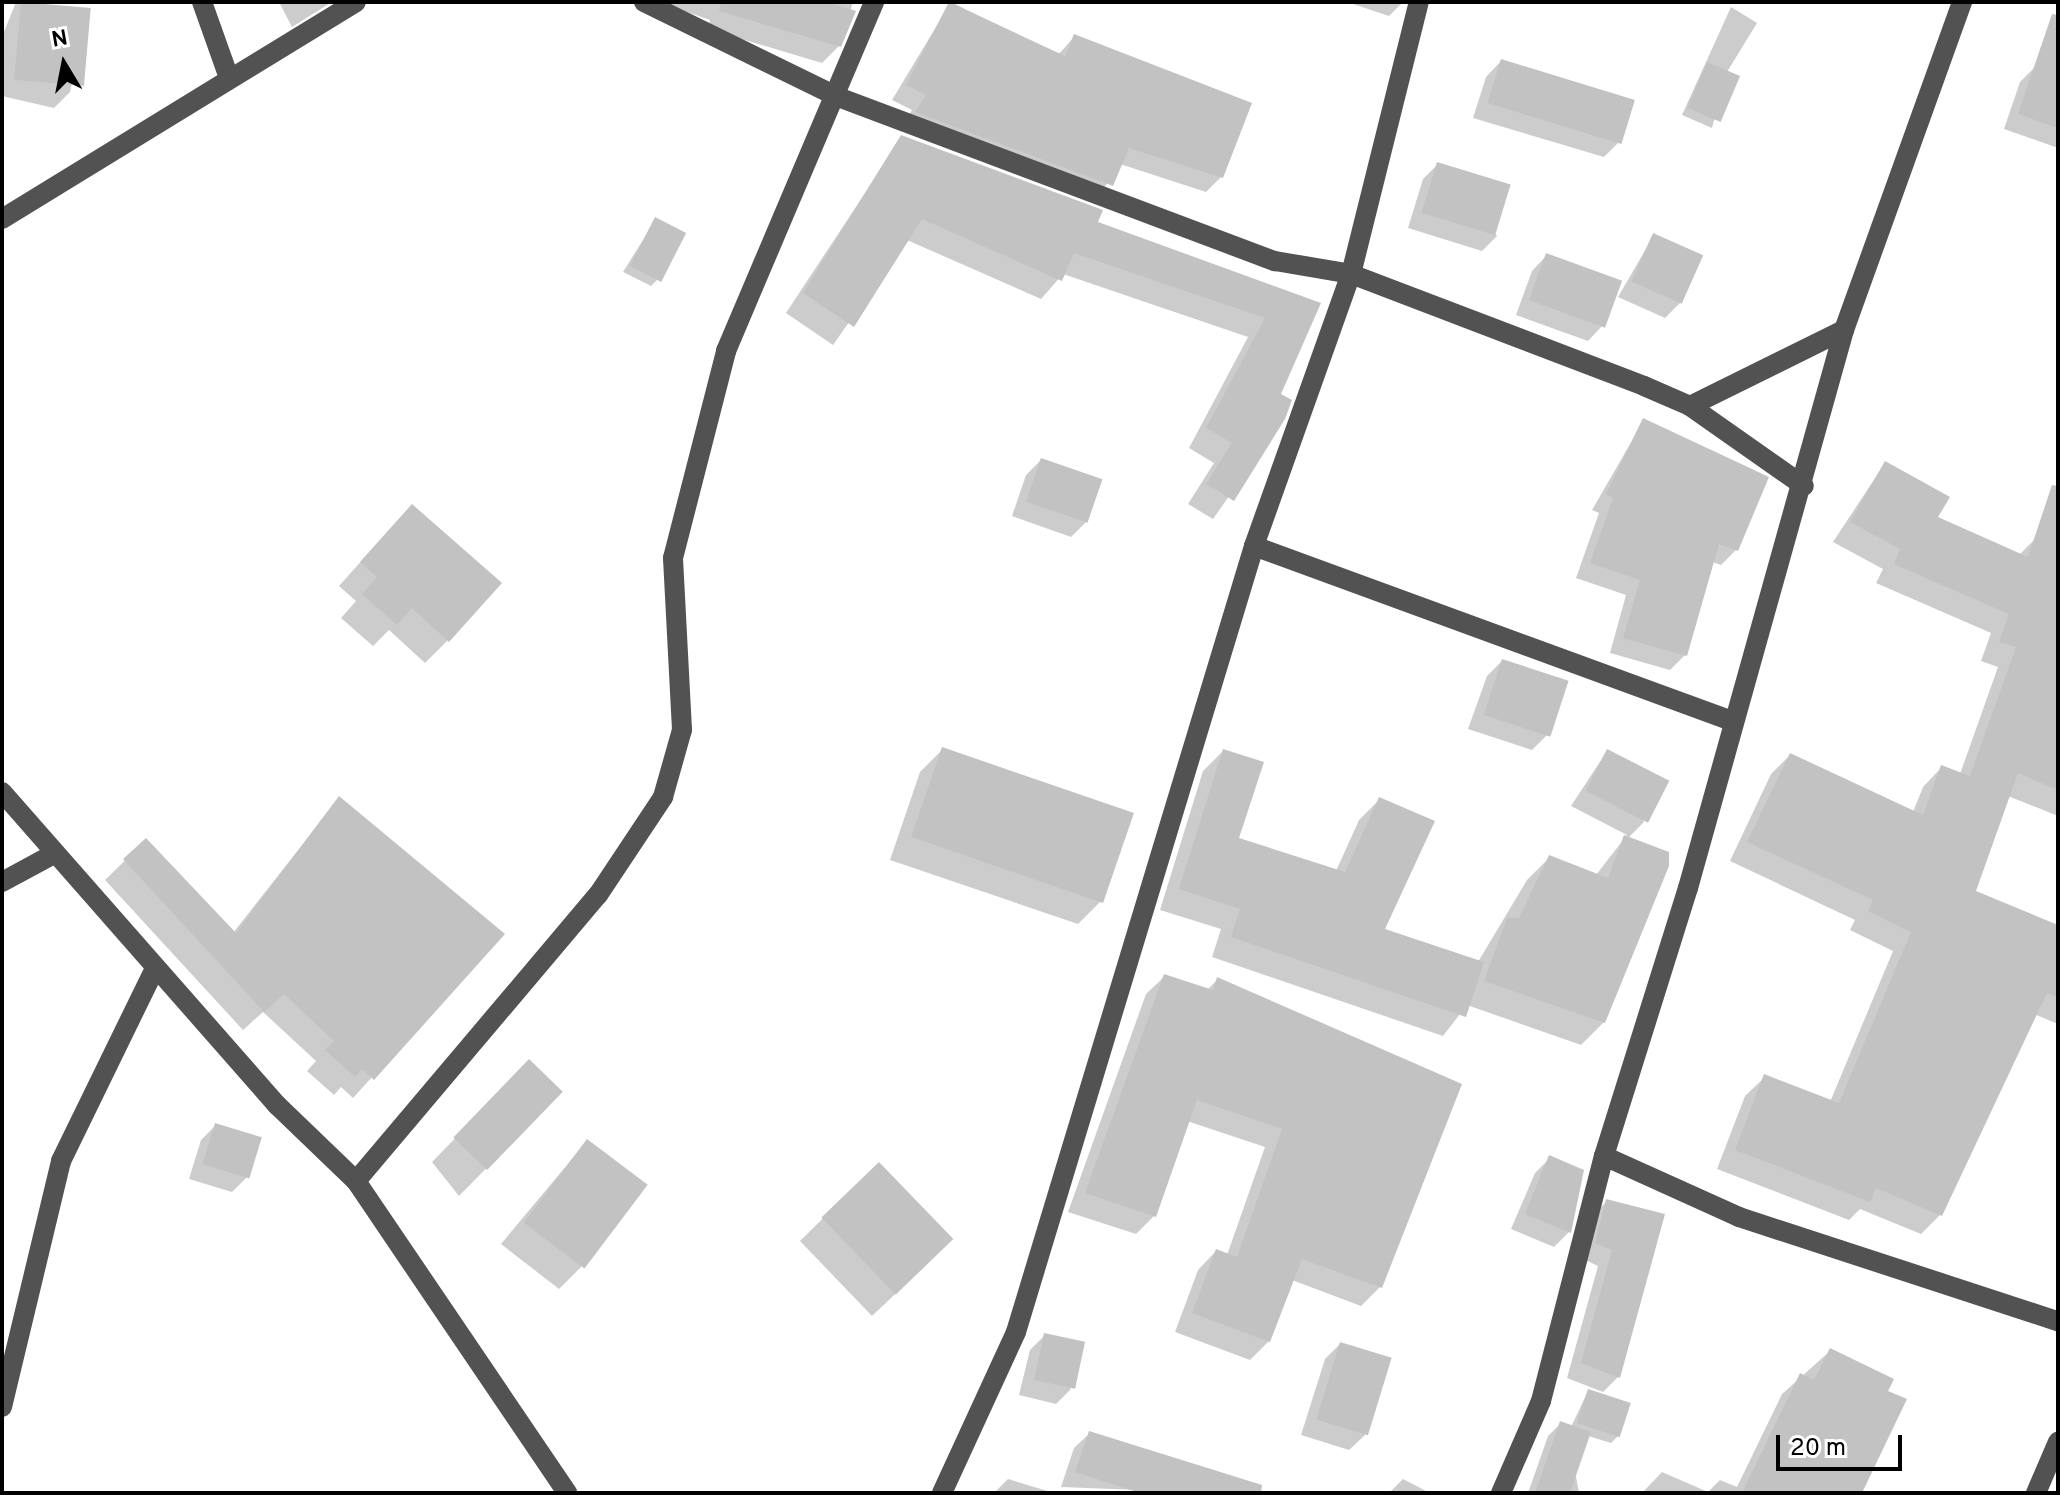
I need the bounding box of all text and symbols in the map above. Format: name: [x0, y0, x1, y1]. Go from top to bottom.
north arrow: [24, 24, 104, 104]
text: N: [50, 25, 70, 55]
scale bar: [1780, 1419, 1906, 1469]
text: 20 m: [1790, 1434, 1846, 1464]

